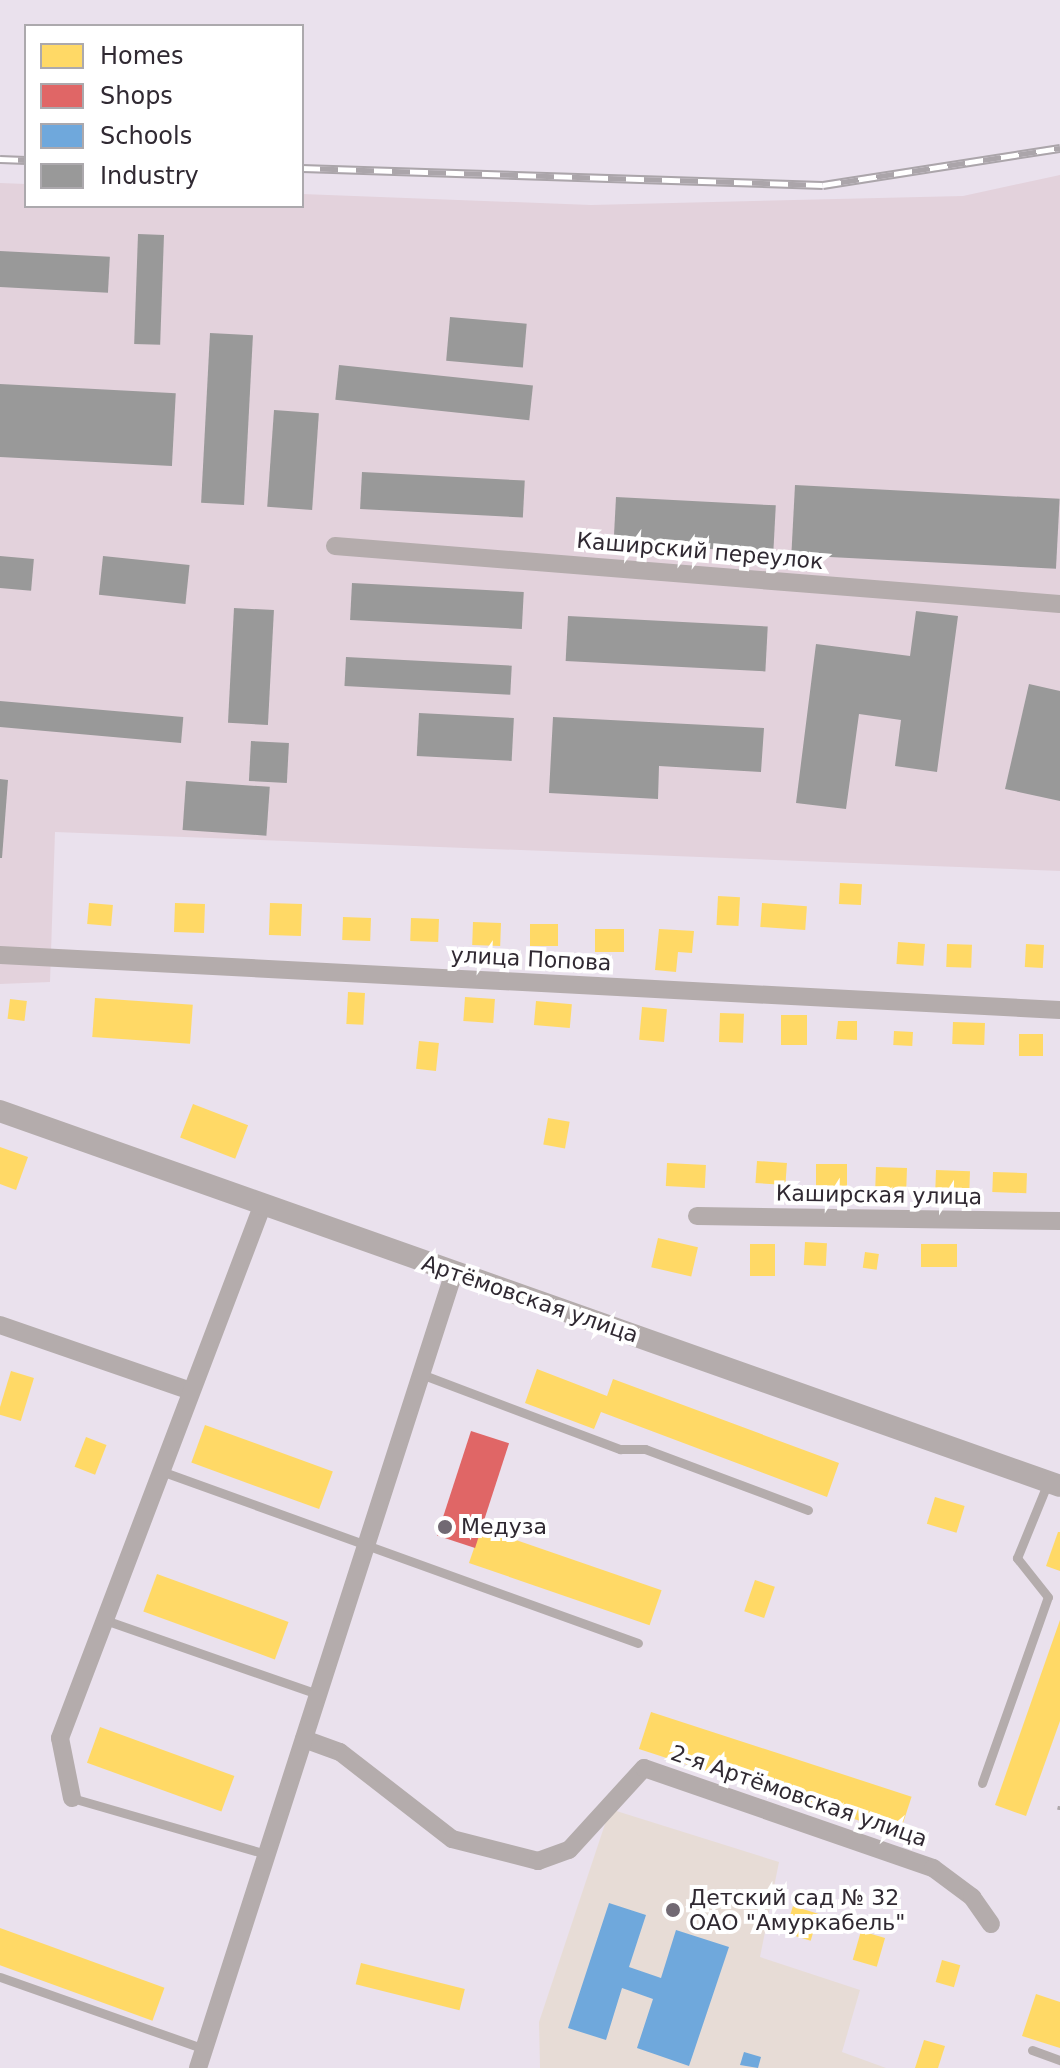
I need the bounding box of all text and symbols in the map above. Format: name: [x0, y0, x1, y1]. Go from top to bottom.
legend: [24, 24, 304, 208]
text: Homes: [100, 42, 183, 70]
text: Shops: [100, 82, 173, 110]
text: Schools: [100, 122, 192, 150]
text: Industry: [100, 162, 199, 190]
street label: Каширский переулок: [575, 527, 825, 575]
street label: улица Попова: [450, 942, 612, 976]
street label: Каширская улица: [776, 1180, 982, 1210]
street label: Артёмовская улица: [418, 1250, 642, 1348]
place label: Медуза: [461, 1514, 547, 1540]
marker: Медуза: [436, 1518, 454, 1536]
street label: 2-я Артёмовская улица: [667, 1740, 931, 1852]
place label: Детский сад № 32 ОАО "Амуркабель": [689, 1884, 905, 1936]
marker: Детский сад № 32 ОАО "Амуркабель": [664, 1901, 682, 1919]

